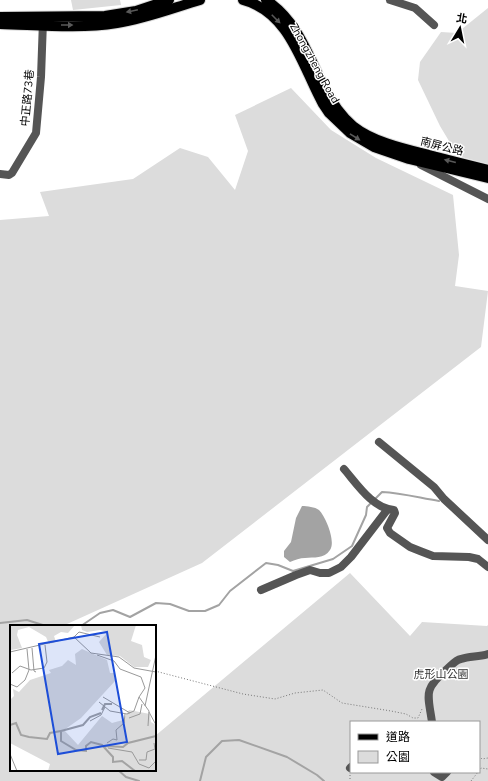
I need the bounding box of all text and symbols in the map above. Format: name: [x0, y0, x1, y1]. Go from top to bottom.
north arrow: [440, 8, 480, 48]
one-way arrow: [126, 9, 138, 15]
text: 北: [455, 10, 468, 27]
one-way arrow: [271, 14, 280, 24]
street label: Zhongzheng Road: [286, 20, 343, 106]
one-way arrow: [61, 22, 74, 28]
street label: 中正路73巷: [18, 69, 37, 127]
one-way arrow: [350, 133, 360, 141]
street label: 南屏公路: [419, 134, 465, 159]
one-way arrow: [444, 157, 456, 163]
inset map: [10, 625, 156, 771]
park label: 虎形山公園: [414, 667, 469, 682]
legend: [350, 721, 480, 773]
text: 道路: [386, 729, 410, 745]
text: 公園: [386, 749, 410, 765]

